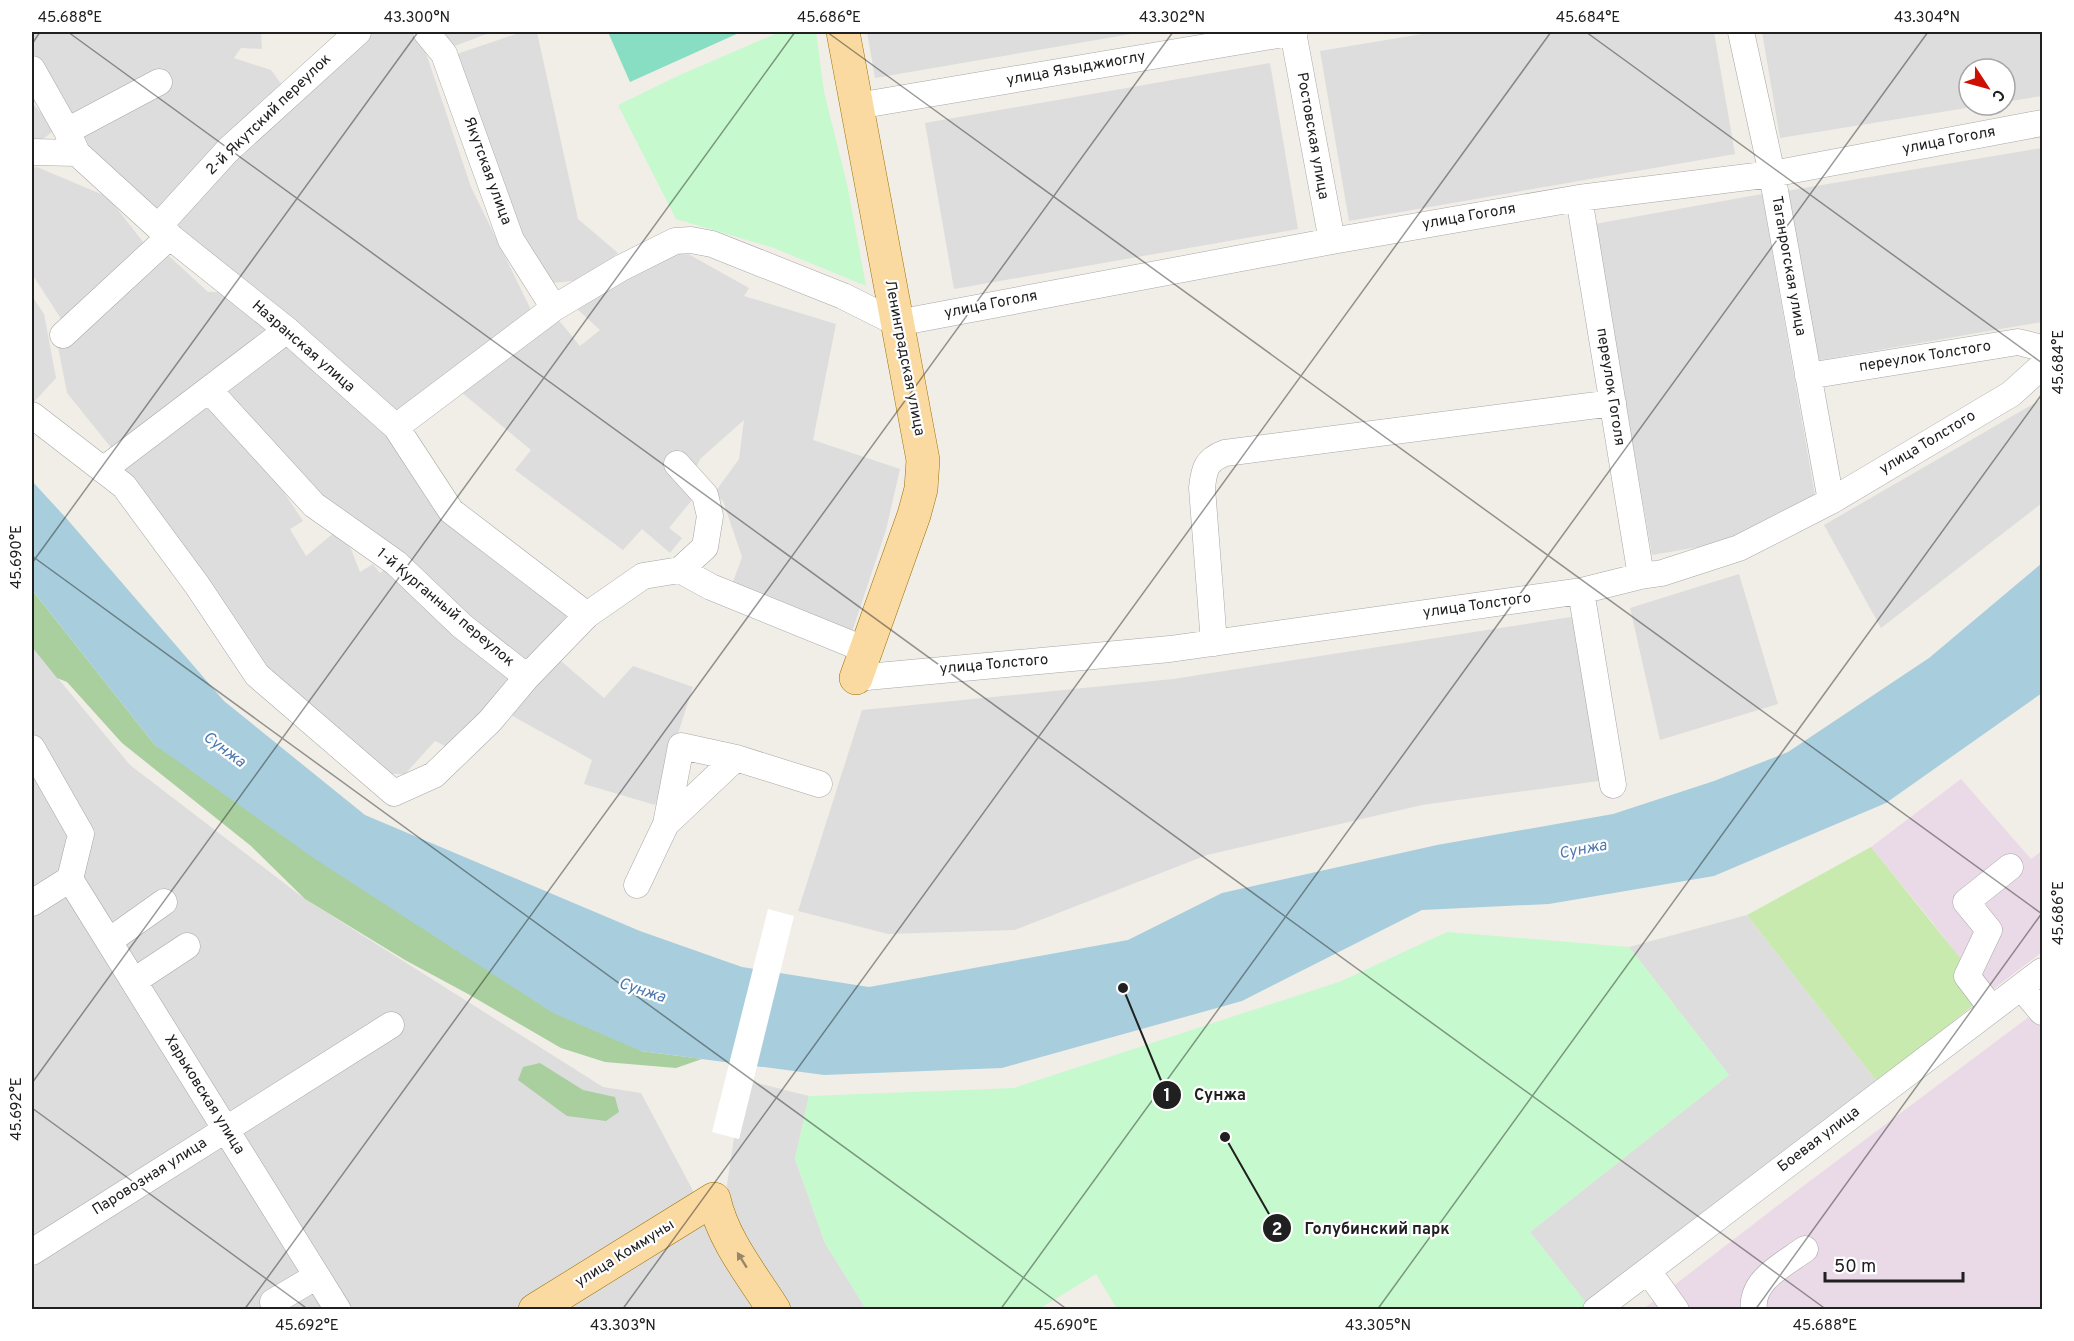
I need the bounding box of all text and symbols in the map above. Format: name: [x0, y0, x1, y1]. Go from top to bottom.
text: 45.688°E: [38, 9, 102, 28]
text: 43.300°N: [384, 9, 450, 28]
text: 45.686°E: [797, 9, 861, 28]
text: 43.302°N: [1139, 9, 1205, 28]
text: 45.684°E: [1556, 9, 1620, 28]
text: 43.304°N: [1894, 9, 1960, 28]
street label: улица Языджиоглу: [1005, 47, 1147, 91]
street label: 2-й Якутский переулок: [202, 50, 336, 180]
north arrow: [1957, 57, 2017, 117]
street label: Ростовская улица: [1291, 71, 1333, 201]
text: С: [1986, 85, 2009, 105]
street label: Якутская улица: [459, 114, 515, 228]
street label: улица Гоголя: [1901, 123, 1997, 159]
street label: Таганрогская улица: [1766, 195, 1810, 337]
street label: улица Гоголя: [1421, 199, 1517, 235]
street label: Ленинградская улица: [880, 278, 928, 438]
street label: улица Гоголя: [943, 287, 1039, 323]
street label: Назранская улица: [247, 297, 359, 397]
street label: переулок Гоголя: [1591, 327, 1629, 447]
text: 45.684°E: [2050, 330, 2069, 394]
street label: переулок Толстого: [1858, 337, 1992, 377]
street label: улица Толстого: [1876, 407, 1980, 479]
text: 45.690°E: [8, 525, 27, 589]
street label: 1-й Курганный переулок: [372, 545, 518, 671]
street label: улица Толстого: [1422, 589, 1532, 623]
street label: улица Толстого: [939, 651, 1049, 679]
water label: Сунжа: [199, 727, 250, 773]
water label: Сунжа: [1557, 835, 1609, 864]
text: 45.686°E: [2050, 881, 2069, 945]
water label: Сунжа: [616, 974, 669, 1008]
street label: Харьковская улица: [159, 1032, 249, 1158]
text: 45.692°E: [8, 1077, 27, 1141]
callout: Сунжа: [1152, 1078, 1258, 1112]
text: 1: [1163, 1085, 1171, 1108]
text: Сунжа: [1194, 1086, 1246, 1106]
street label: Боевая улица: [1774, 1103, 1864, 1177]
street label: Паровозная улица: [89, 1134, 211, 1220]
callout: Голубинский парк: [1262, 1211, 1461, 1245]
street label: улица Коммуны: [572, 1216, 678, 1292]
text: 2: [1271, 1219, 1283, 1242]
text: Голубинский парк: [1304, 1220, 1450, 1240]
scale bar: [1825, 1245, 1963, 1283]
one-way arrow: [737, 1252, 748, 1268]
text: 50 m: [1834, 1256, 1876, 1279]
text: 45.692°E: [275, 1317, 339, 1336]
text: 43.303°N: [590, 1317, 656, 1336]
text: 45.690°E: [1034, 1317, 1098, 1336]
text: 43.305°N: [1345, 1317, 1411, 1336]
text: 45.688°E: [1793, 1317, 1857, 1336]

